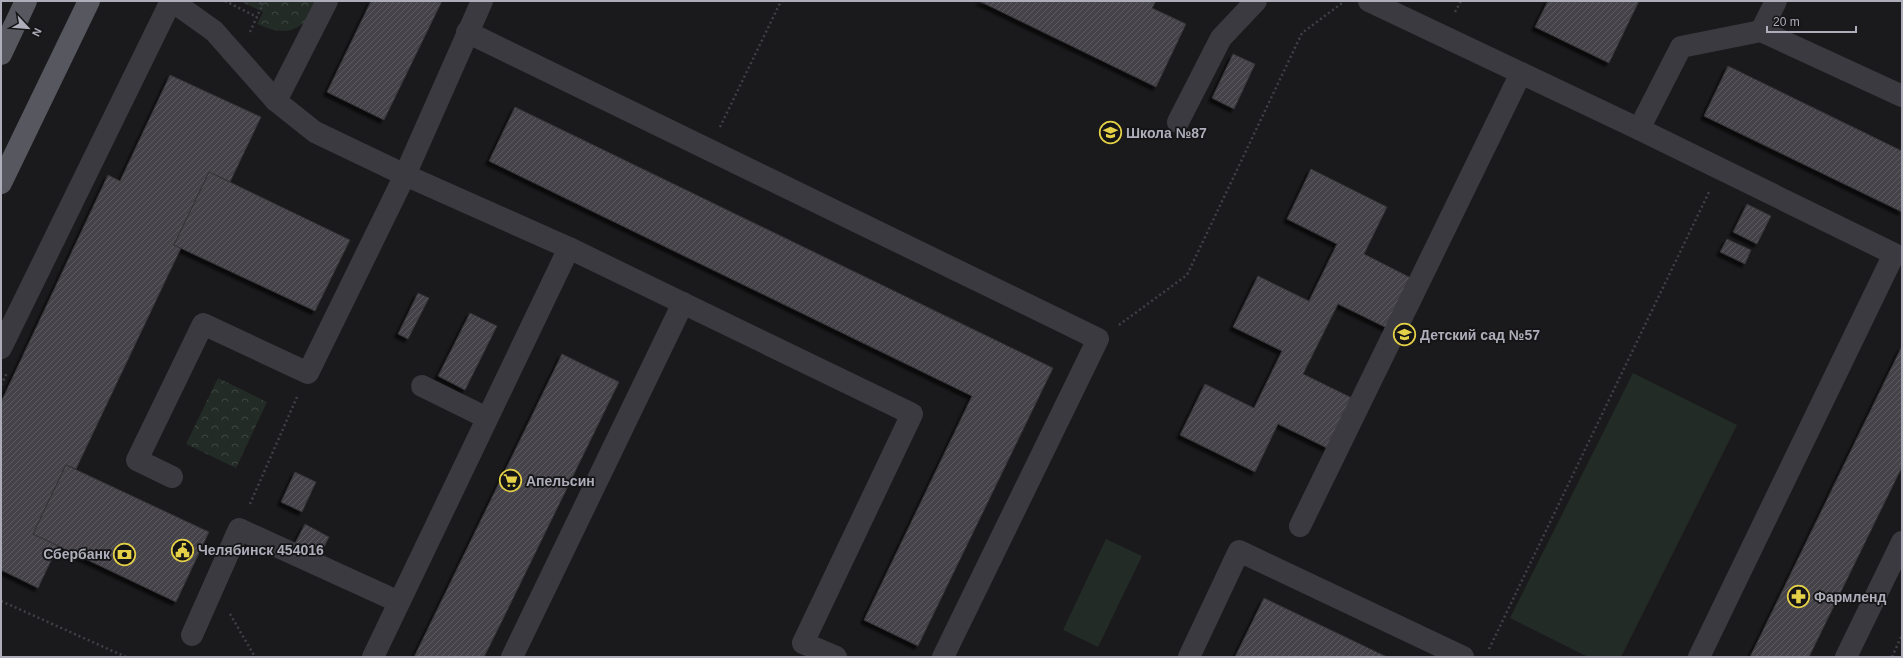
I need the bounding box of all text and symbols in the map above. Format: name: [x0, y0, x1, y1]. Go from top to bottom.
north arrow: [8, 8, 48, 48]
scale bar: [1767, 8, 1856, 34]
text: 20 m: [1773, 15, 1800, 29]
text: N: [30, 26, 44, 39]
school or university icon: Школа №87: [1098, 120, 1124, 146]
place label: Школа №87: [1126, 125, 1207, 141]
school or university icon: Детский сад №57: [1392, 322, 1418, 348]
place label: Детский сад №57: [1420, 327, 1540, 343]
supermarket icon: Апельсин: [498, 468, 524, 494]
place label: Апельсин: [526, 473, 595, 489]
public building icon: Челябинск 454016: [169, 537, 195, 563]
bank icon: Сбербанк: [112, 541, 138, 567]
place label: Челябинск 454016: [198, 542, 324, 558]
place label: Сбербанк: [43, 546, 111, 562]
pharmacy icon: Фармленд: [1786, 584, 1812, 610]
place label: Фармленд: [1814, 589, 1886, 605]

